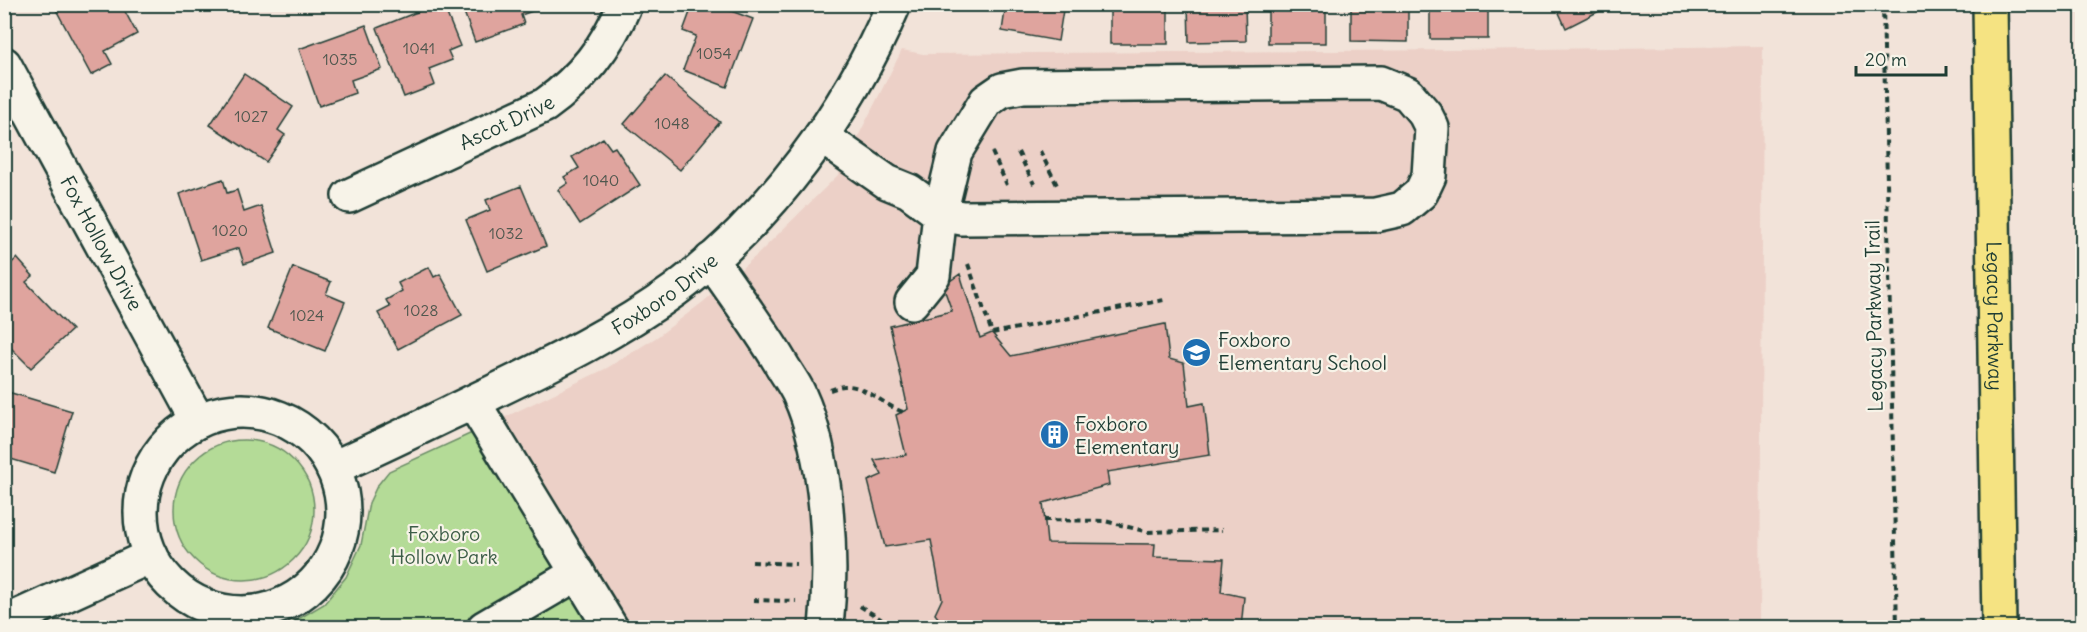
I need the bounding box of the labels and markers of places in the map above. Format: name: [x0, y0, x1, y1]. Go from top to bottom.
place label: Foxboro Elementary School: [1218, 327, 1387, 375]
school or university icon: Foxboro Elementary School: [1181, 336, 1213, 368]
place label: Foxboro Elementary: [1075, 411, 1179, 459]
building icon: Foxboro Elementary: [1038, 419, 1070, 451]

